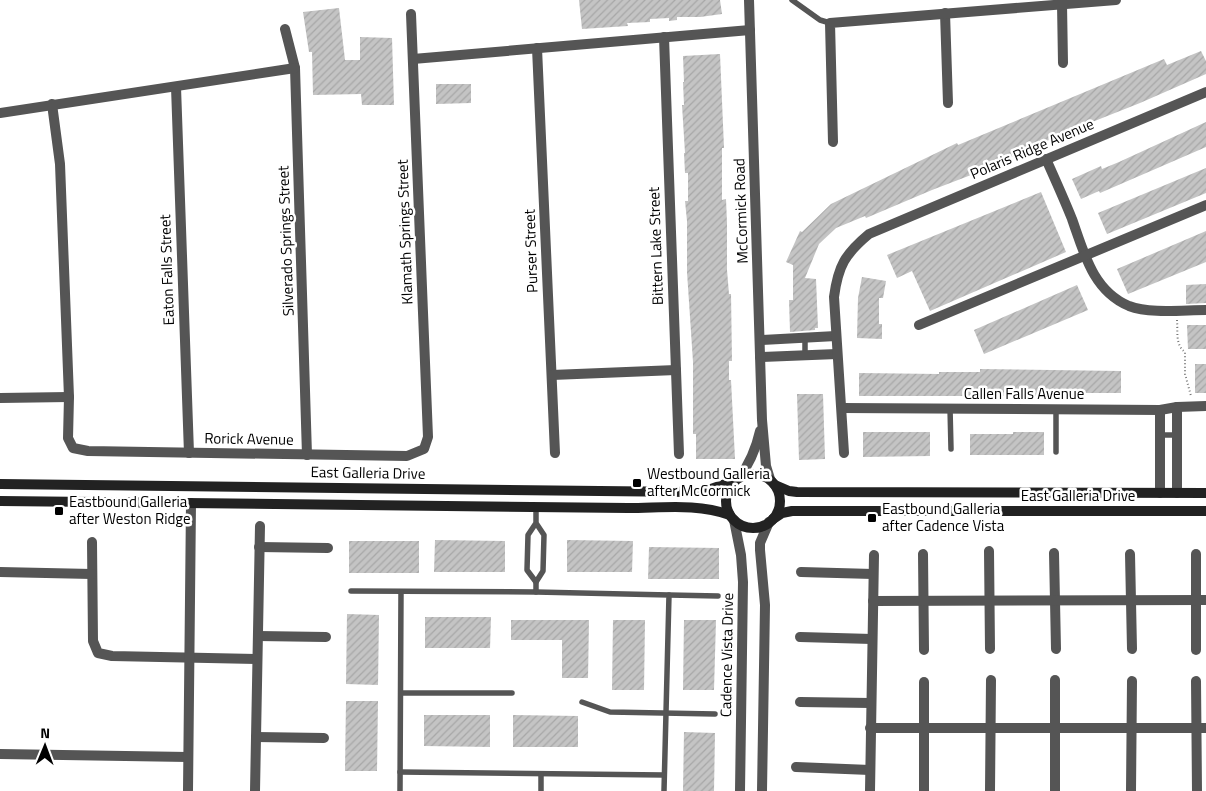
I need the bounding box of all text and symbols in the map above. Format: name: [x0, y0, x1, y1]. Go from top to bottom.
street label: Polaris Ridge Avenue: [966, 112, 1097, 185]
street label: Klamath Springs Street: [390, 158, 419, 305]
street label: McCormick Road: [727, 158, 754, 264]
street label: Silverado Springs Street: [271, 165, 300, 317]
street label: Bittern Lake Street: [642, 186, 669, 306]
street label: Purser Street: [518, 208, 543, 293]
street label: Eaton Falls Street: [153, 213, 180, 326]
street label: Callen Falls Avenue: [964, 382, 1084, 405]
street label: Rorick Avenue: [204, 426, 294, 451]
street label: East Galleria Drive: [310, 460, 426, 485]
place label: Westbound Galleria after McCormick: [647, 462, 771, 502]
marker: Westbound Galleria after McCormick: [631, 477, 643, 489]
street label: East Galleria Drive: [1021, 484, 1135, 507]
place label: Eastbound Galleria after Weston Ridge: [69, 490, 191, 530]
place label: Eastbound Galleria after Cadence Vista: [882, 497, 1005, 537]
marker: Eastbound Galleria after Weston Ridge: [53, 505, 65, 517]
marker: Eastbound Galleria after Cadence Vista: [866, 512, 878, 524]
street label: Cadence Vista Drive: [714, 593, 739, 717]
north arrow: [20, 721, 70, 771]
text: N: [40, 722, 50, 743]

